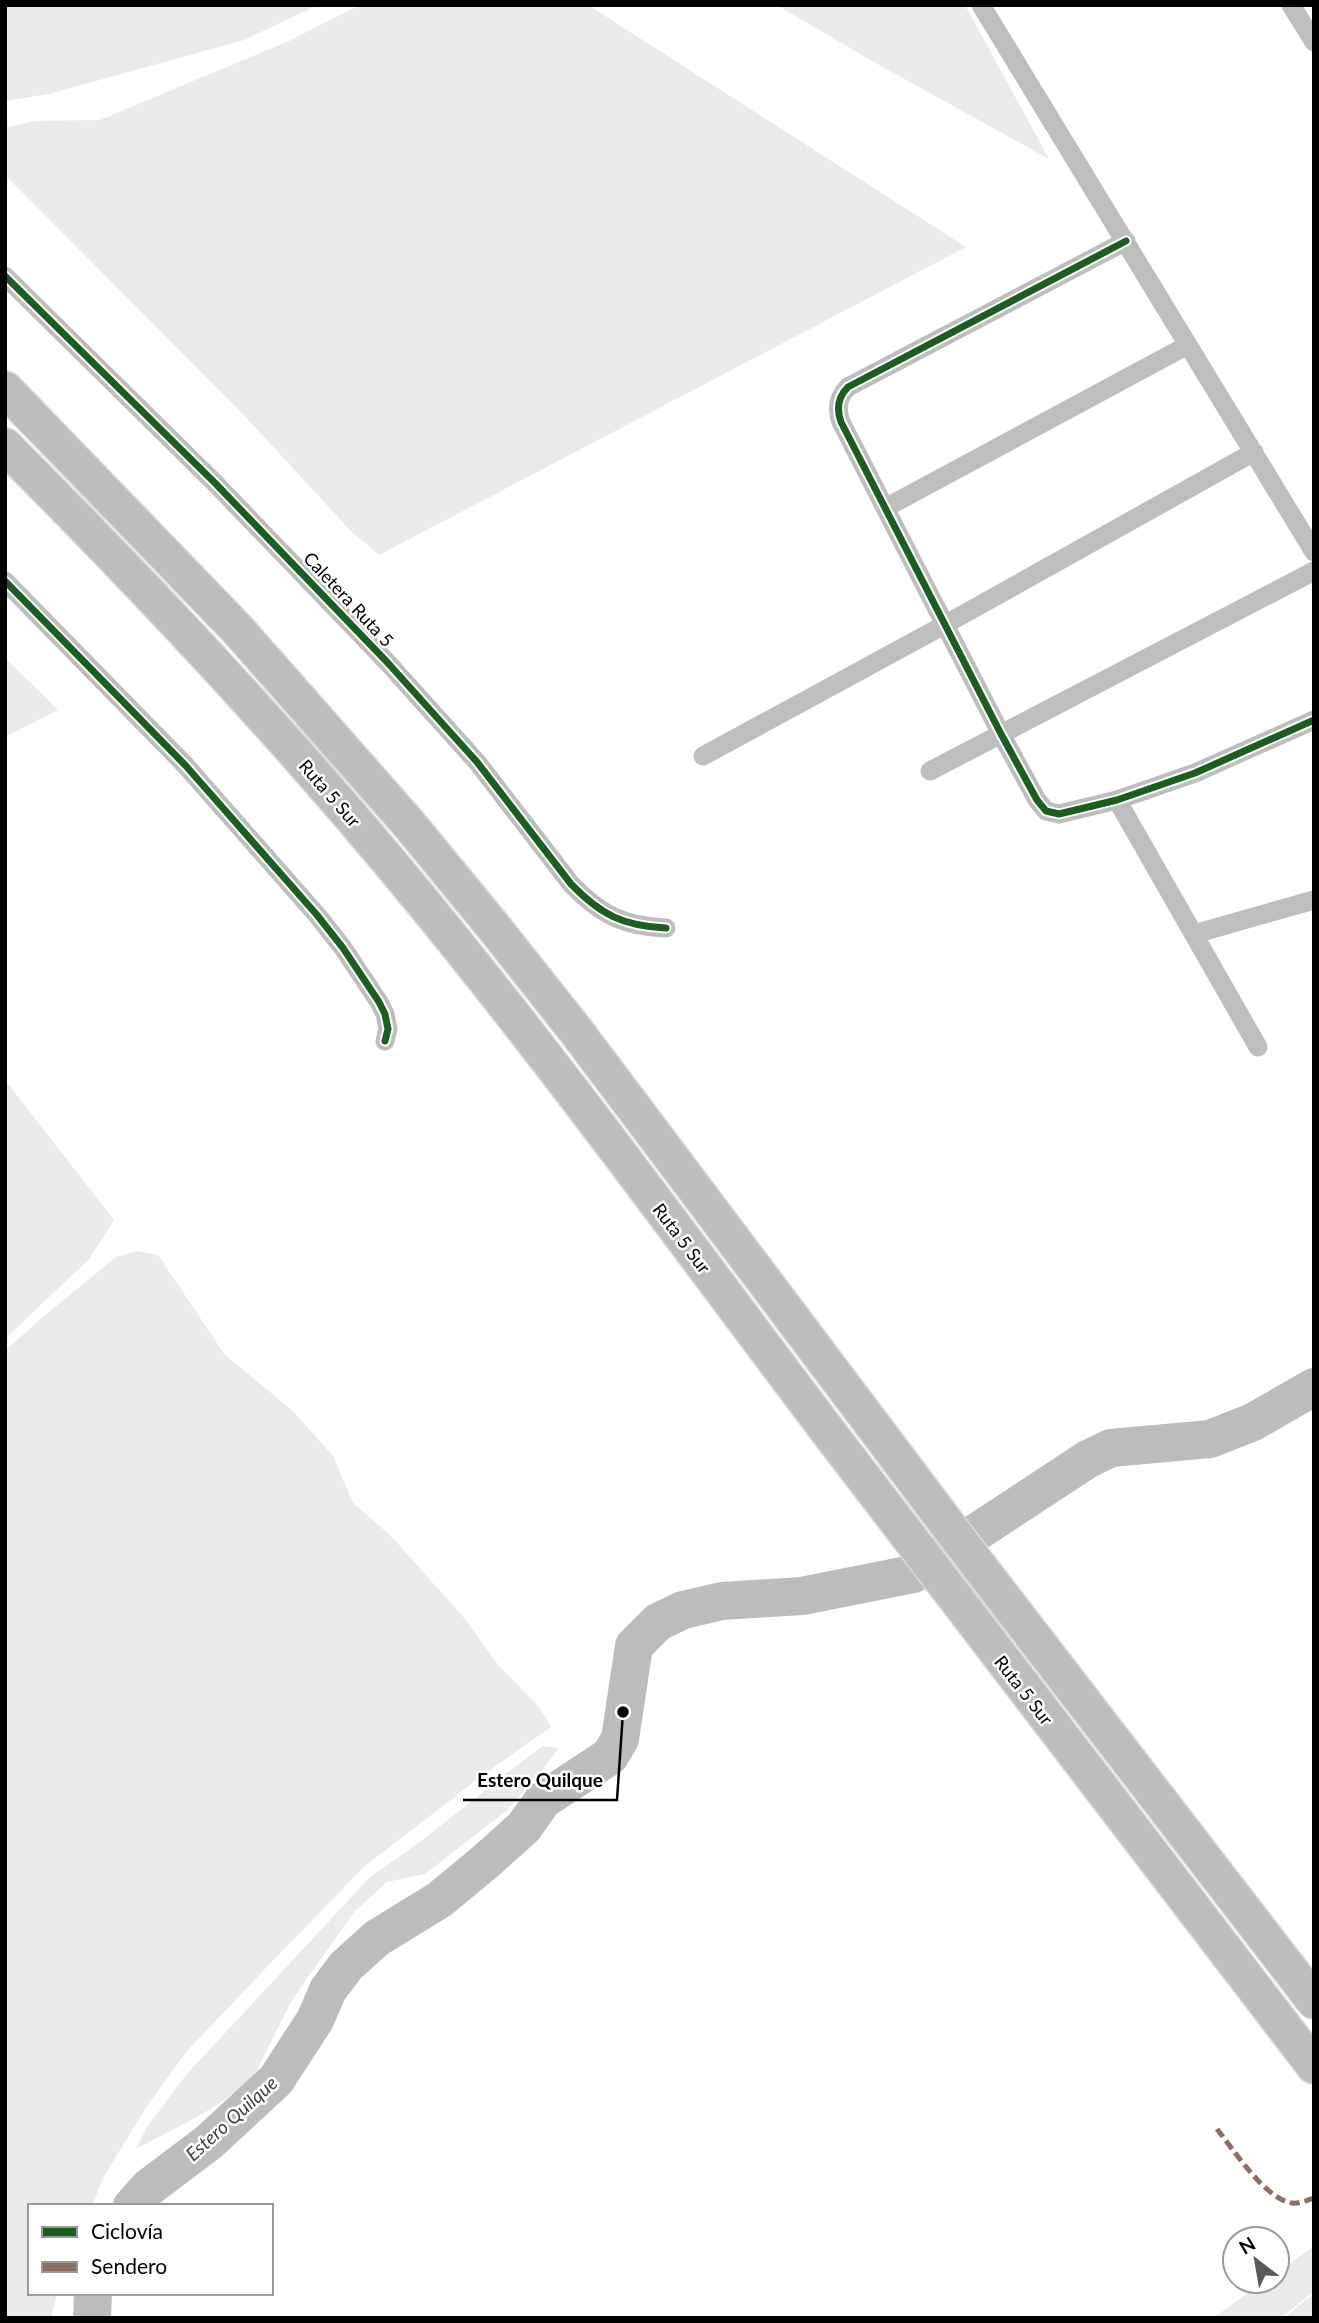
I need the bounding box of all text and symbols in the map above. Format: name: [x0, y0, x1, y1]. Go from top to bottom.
street label: Caletera Ruta 5: [299, 547, 399, 651]
street label: Ruta 5 Sur: [295, 755, 366, 832]
street label: Ruta 5 Sur: [648, 1199, 716, 1278]
street label: Ruta 5 Sur: [990, 1651, 1058, 1730]
callout: Estero Quilque: [463, 1760, 617, 1800]
text: Estero Quilque: [477, 1768, 603, 1791]
water label: Estero Quilque: [180, 2071, 282, 2165]
legend: [28, 2204, 273, 2295]
text: Ciclovía: [91, 2218, 163, 2243]
north arrow: [1221, 2225, 1291, 2295]
text: N: [1235, 2231, 1259, 2259]
text: Sendero: [91, 2253, 167, 2278]

